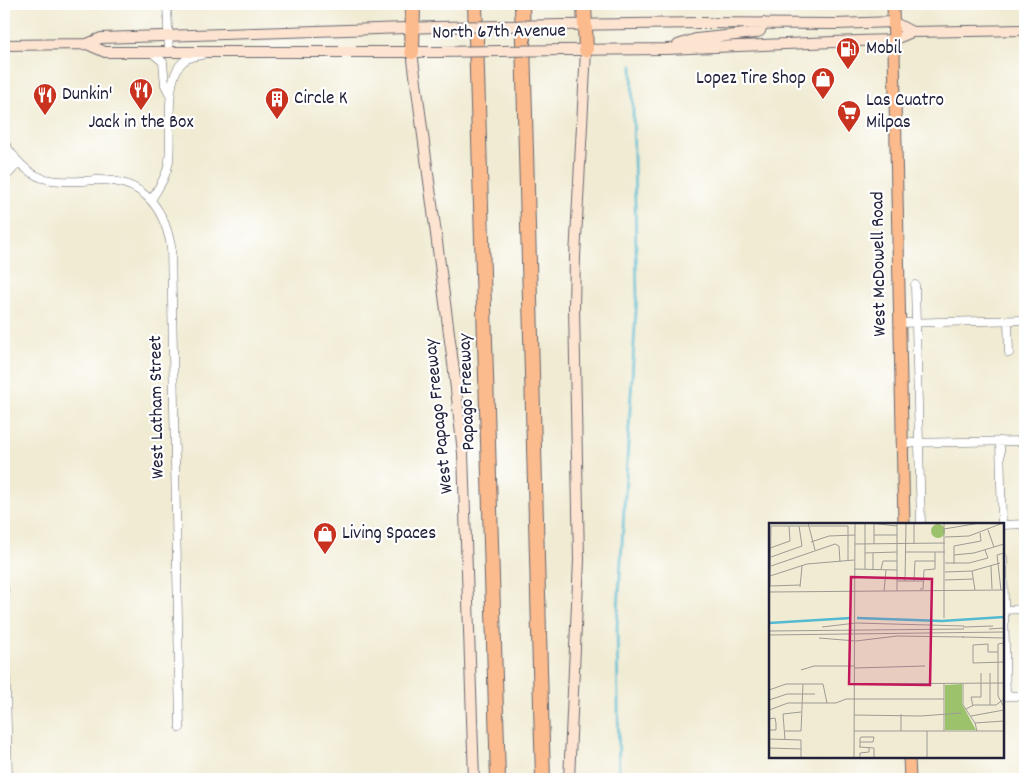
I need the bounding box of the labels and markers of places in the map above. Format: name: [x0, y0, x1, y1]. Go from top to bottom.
fuel station icon: Mobil: [835, 36, 861, 70]
place label: Mobil: [866, 36, 902, 63]
place label: Lopez Tire Shop: [696, 66, 806, 93]
shop icon: Lopez Tire Shop: [810, 66, 836, 100]
restaurant icon: Jack in the Box: [128, 77, 154, 111]
restaurant icon: Dunkin': [32, 82, 58, 116]
place label: Dunkin': [62, 82, 113, 109]
building icon: Circle K: [264, 86, 290, 120]
place label: Circle K: [294, 86, 348, 113]
place label: Las Cuatro Milpas: [866, 88, 944, 137]
supermarket icon: Las Cuatro Milpas: [836, 99, 862, 133]
place label: Jack in the Box: [88, 110, 194, 137]
shop icon: Living Spaces: [312, 521, 338, 555]
place label: Living Spaces: [342, 521, 436, 548]

